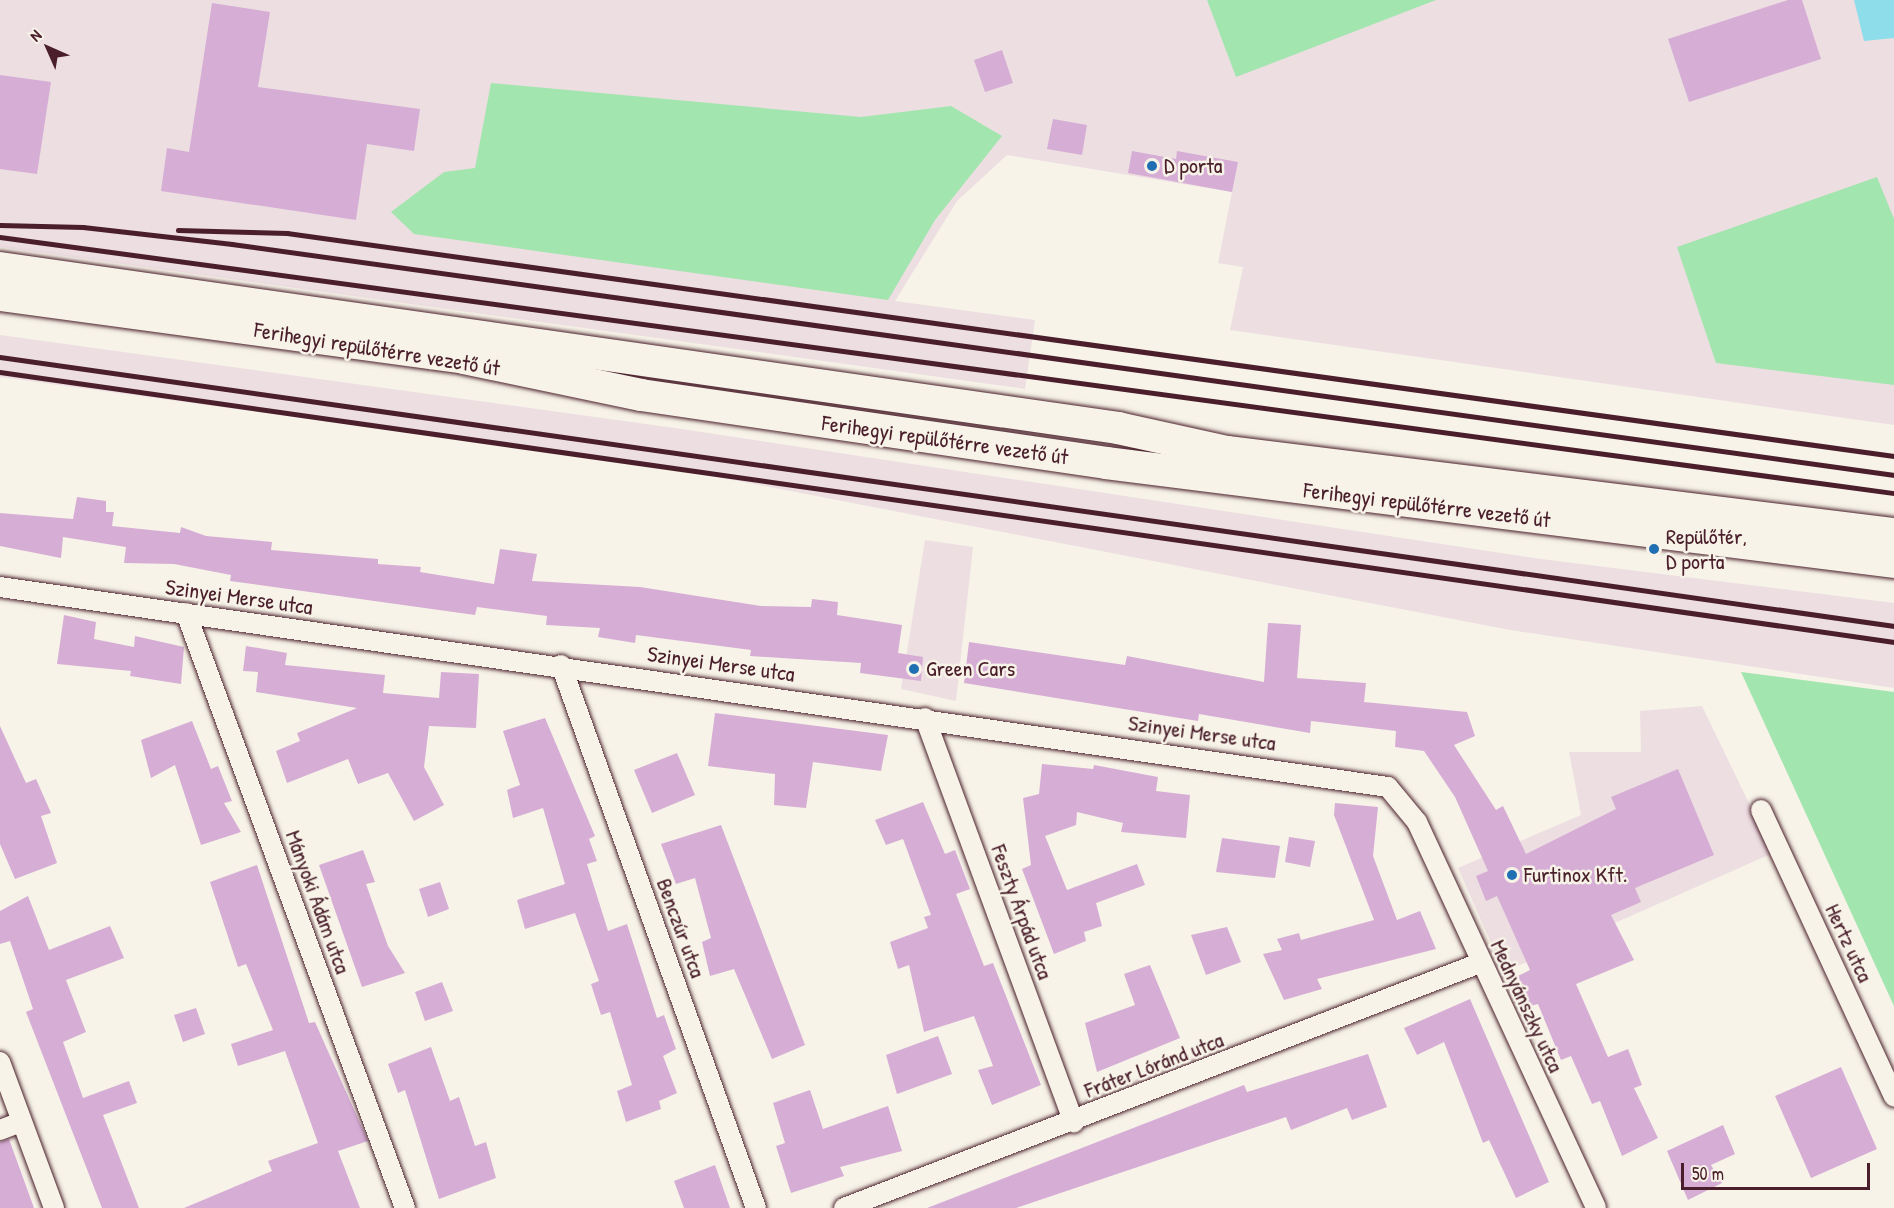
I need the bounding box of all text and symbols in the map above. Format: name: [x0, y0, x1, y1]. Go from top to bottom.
north arrow: [18, 18, 78, 78]
text: N: [24, 24, 46, 46]
place label: D porta: [1164, 153, 1222, 179]
marker: D porta: [1145, 159, 1159, 173]
street label: Ferihegyi repülőtérre vezető út: [252, 317, 502, 381]
street label: Ferihegyi repülőtérre vezető út: [820, 410, 1070, 470]
street label: Ferihegyi repülőtérre vezető út: [1302, 477, 1552, 533]
place label: Repülőtér, D porta: [1666, 523, 1747, 574]
marker: Repülőtér, D porta: [1647, 542, 1661, 556]
street label: Szinyei Merse utca: [164, 574, 314, 620]
street label: Szinyei Merse utca: [646, 641, 796, 687]
place label: Green Cars: [926, 656, 1015, 682]
marker: Green Cars: [907, 662, 921, 676]
street label: Szinyei Merse utca: [1127, 710, 1277, 756]
street label: Mányoki Ádám utca: [280, 827, 356, 977]
street label: Feszty Árpád utca: [985, 841, 1059, 983]
place label: Furtinox Kft.: [1524, 862, 1627, 888]
marker: Furtinox Kft.: [1505, 868, 1519, 882]
street label: Benczúr utca: [651, 875, 711, 981]
street label: Hertz utca: [1819, 900, 1879, 986]
street label: Mednyánszky utca: [1485, 936, 1569, 1076]
street label: Fráter Lóránd utca: [1081, 1026, 1227, 1104]
scale bar: [1684, 1151, 1873, 1189]
text: 50 m: [1692, 1161, 1724, 1186]

